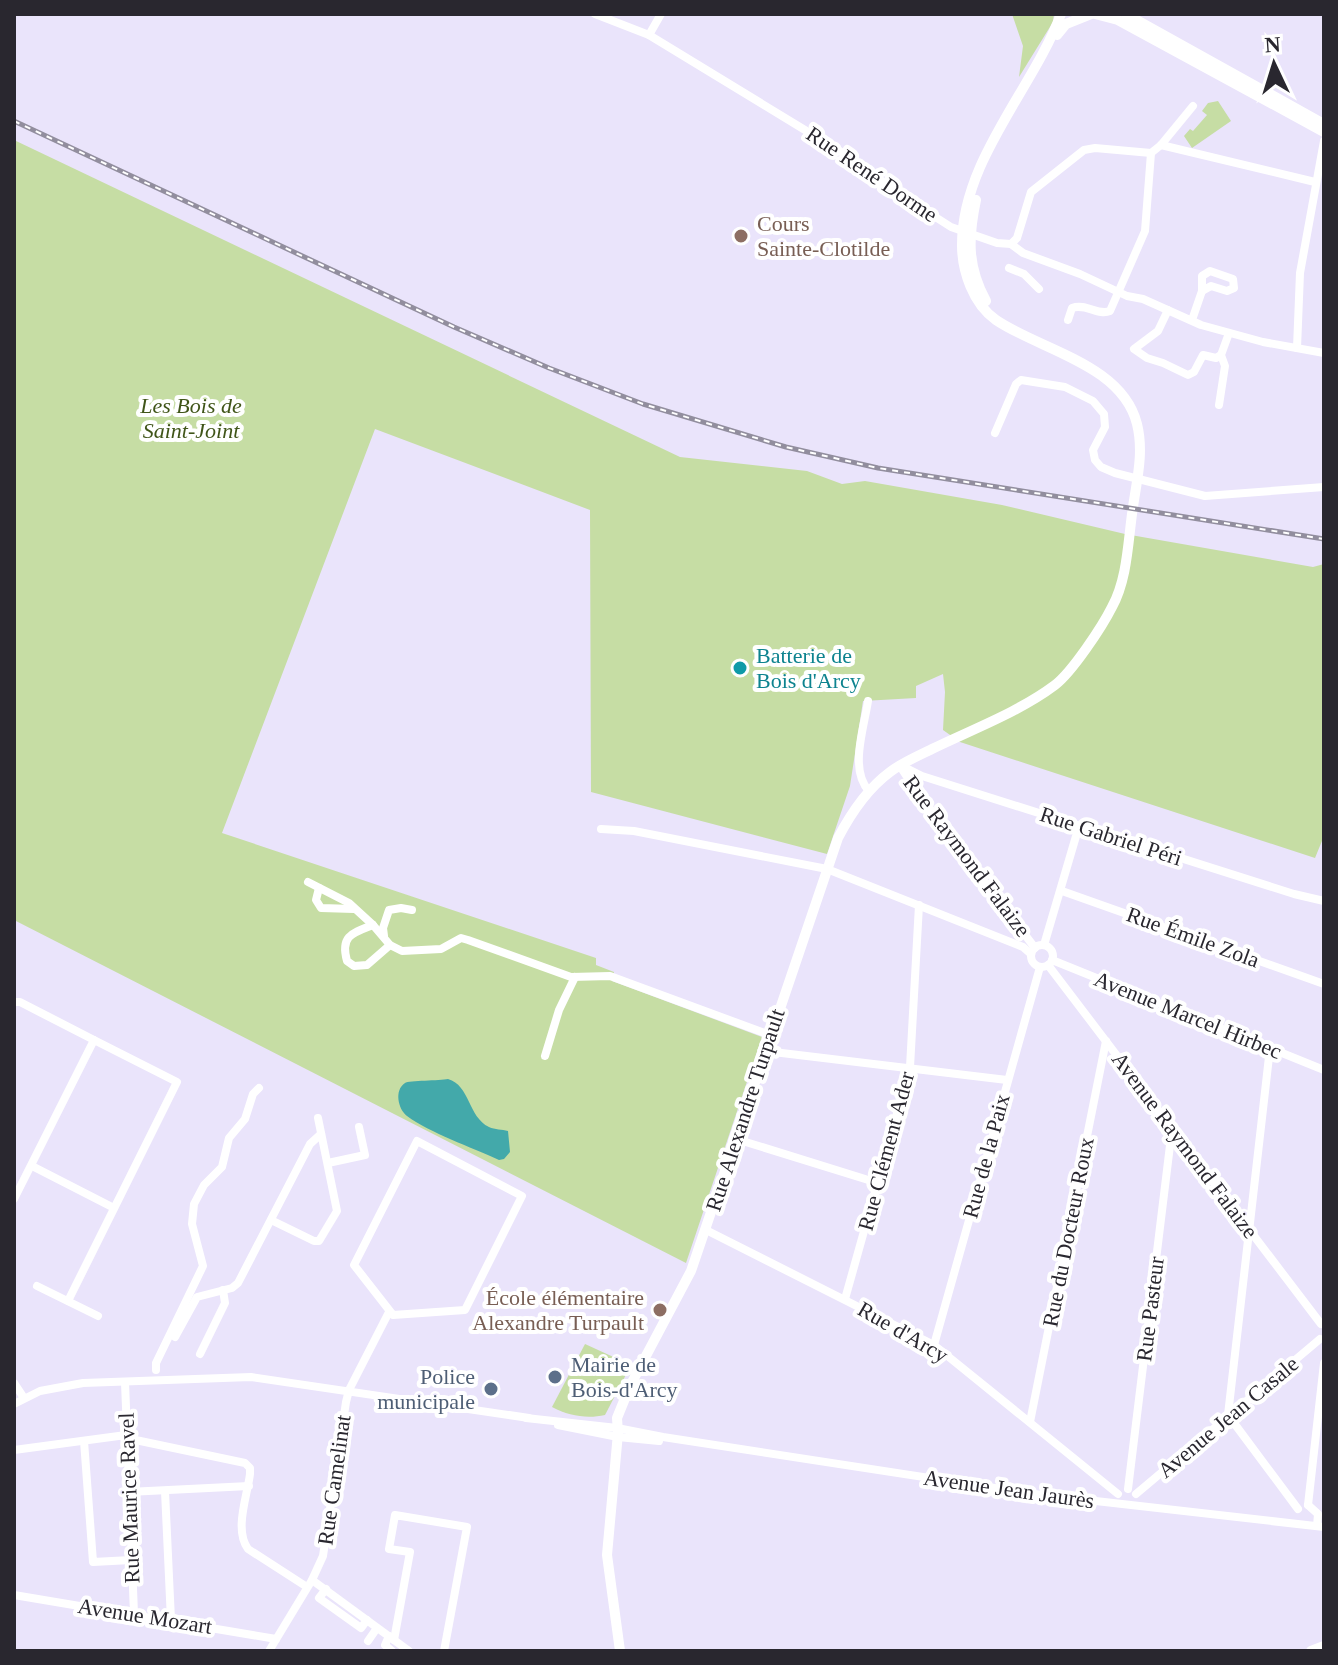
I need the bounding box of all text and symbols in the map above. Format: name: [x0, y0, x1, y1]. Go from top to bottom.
north arrow: [1234, 24, 1314, 104]
text: N: [1264, 32, 1282, 58]
street label: Rue René Dorme: [802, 121, 942, 227]
place label: Cours Sainte-Clotilde: [757, 211, 890, 261]
marker: Cours Sainte-Clotilde: [732, 227, 750, 245]
park label: Les Bois de Saint-Joint: [139, 393, 242, 443]
place label: Batterie de Bois d'Arcy: [756, 643, 861, 693]
marker: Batterie de Bois d'Arcy: [731, 659, 749, 677]
street label: Rue Raymond Falaize: [898, 770, 1036, 942]
street label: Rue Gabriel Péri: [1037, 801, 1185, 871]
street label: Rue Émile Zola: [1123, 901, 1263, 973]
street label: Avenue Marcel Hirbec: [1091, 966, 1286, 1064]
street label: Rue Alexandre Turpault: [700, 1006, 790, 1214]
street label: Avenue Raymond Falaize: [1107, 1047, 1263, 1243]
street label: Rue Clément Ader: [853, 1068, 919, 1233]
street label: Rue de la Paix: [957, 1091, 1015, 1221]
street label: Rue du Docteur Roux: [1037, 1135, 1099, 1329]
street label: Rue Pasteur: [1131, 1254, 1169, 1363]
place label: École élémentaire Alexandre Turpault: [472, 1285, 644, 1335]
street label: Rue d'Arcy: [853, 1296, 953, 1368]
marker: École élémentaire Alexandre Turpault: [651, 1301, 669, 1319]
street label: Avenue Jean Casale: [1153, 1351, 1303, 1483]
place label: Mairie de Bois-d'Arcy: [571, 1352, 678, 1402]
place label: Police municipale: [377, 1364, 475, 1414]
marker: Mairie de Bois-d'Arcy: [546, 1368, 564, 1386]
marker: Police municipale: [482, 1380, 500, 1398]
street label: Rue Maurice Ravel: [114, 1412, 144, 1584]
street label: Rue Camelinat: [312, 1413, 356, 1547]
street label: Avenue Jean Jaurès: [922, 1465, 1096, 1513]
street label: Avenue Mozart: [76, 1593, 214, 1639]

